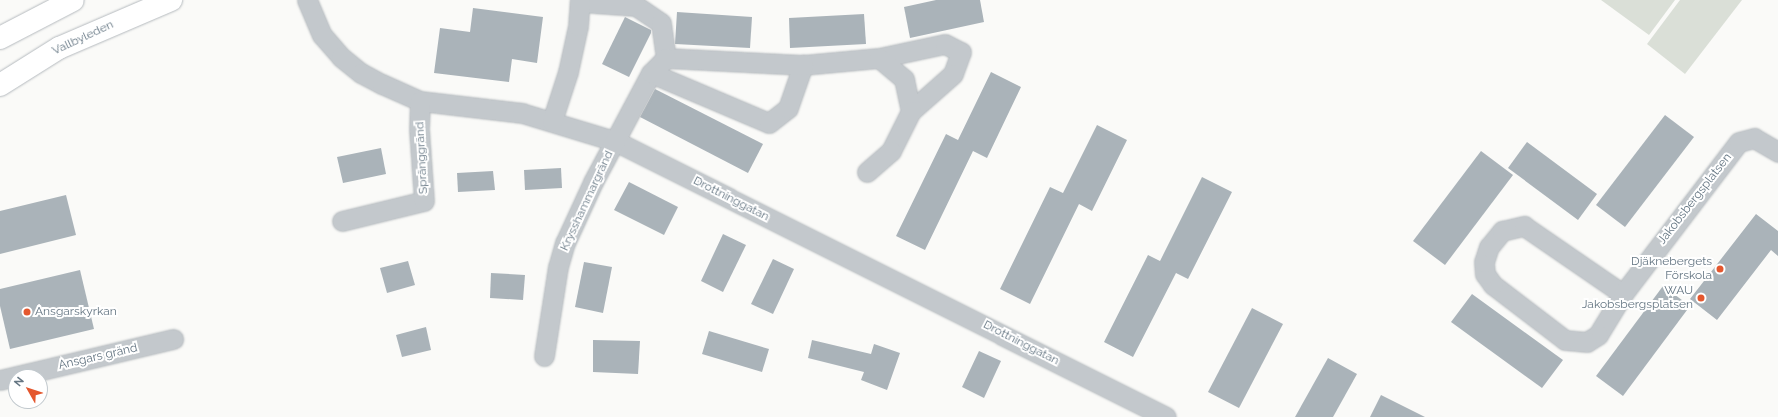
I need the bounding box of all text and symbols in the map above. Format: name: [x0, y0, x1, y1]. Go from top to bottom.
street label: Vallbyleden: [50, 18, 116, 58]
street label: Spränggränd: [413, 121, 431, 195]
street label: Krysshammargränd: [558, 149, 616, 253]
street label: Jakobsbergsplatsen: [1655, 151, 1735, 247]
street label: Drottninggatan: [691, 174, 771, 224]
place label: Djäknebergets Förskola: [1631, 255, 1712, 283]
marker: Djäknebergets Förskola: [1715, 264, 1725, 274]
place label: WAU Jakobsbergsplatsen: [1582, 284, 1693, 312]
marker: WAU Jakobsbergsplatsen: [1696, 293, 1706, 303]
place label: Ansgarskyrkan: [35, 305, 117, 319]
marker: Ansgarskyrkan: [22, 307, 32, 317]
street label: Drottninggatan: [981, 318, 1061, 368]
street label: Ansgars gränd: [57, 341, 139, 373]
north arrow: [8, 369, 48, 409]
text: N: [11, 374, 27, 389]

